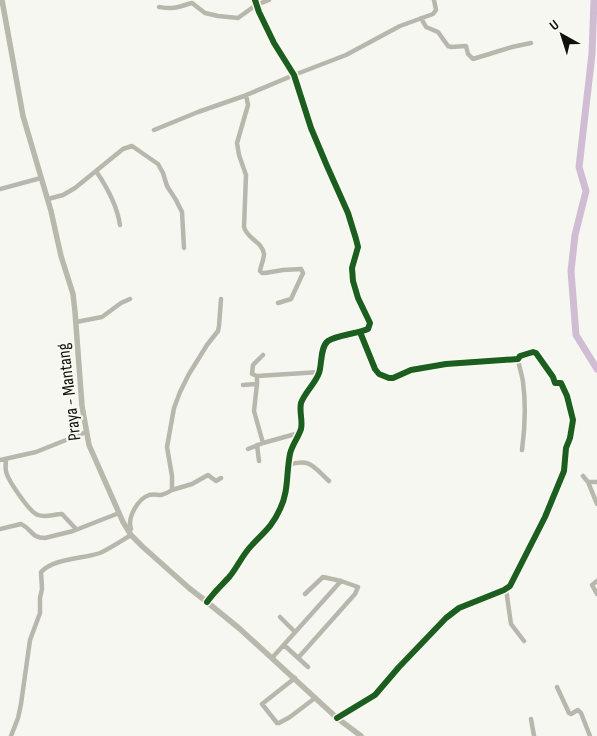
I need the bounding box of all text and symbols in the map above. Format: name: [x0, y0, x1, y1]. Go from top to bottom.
north arrow: [537, 10, 587, 60]
text: U: [546, 16, 562, 34]
street label: Praya - Mantang: [53, 342, 85, 442]

